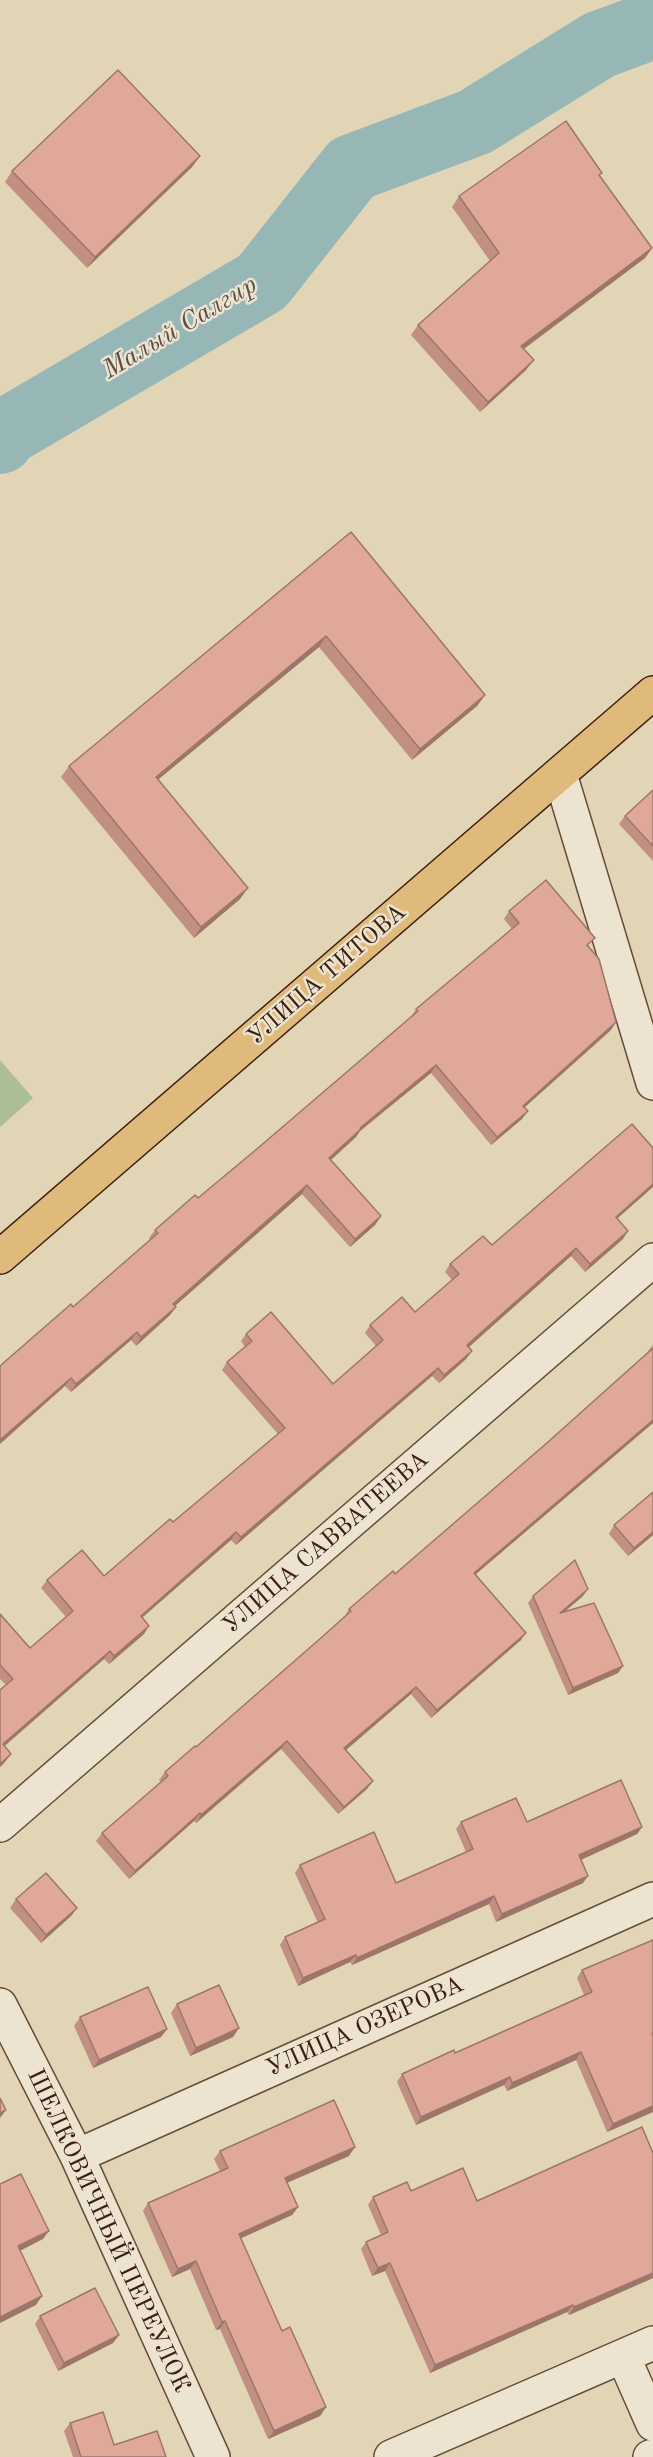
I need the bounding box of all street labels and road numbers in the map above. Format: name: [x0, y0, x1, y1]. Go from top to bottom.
street label: УЛИЦА ТИТОВА: [242, 898, 412, 1052]
street label: УЛИЦА САВВАТЕЕВА: [217, 1446, 435, 1640]
street label: УЛИЦА ОЗЕРОВА: [262, 1970, 468, 2084]
street label: ШЕЛКОВИЧНЫЙ ПЕРЕУЛОК: [20, 2064, 196, 2398]

